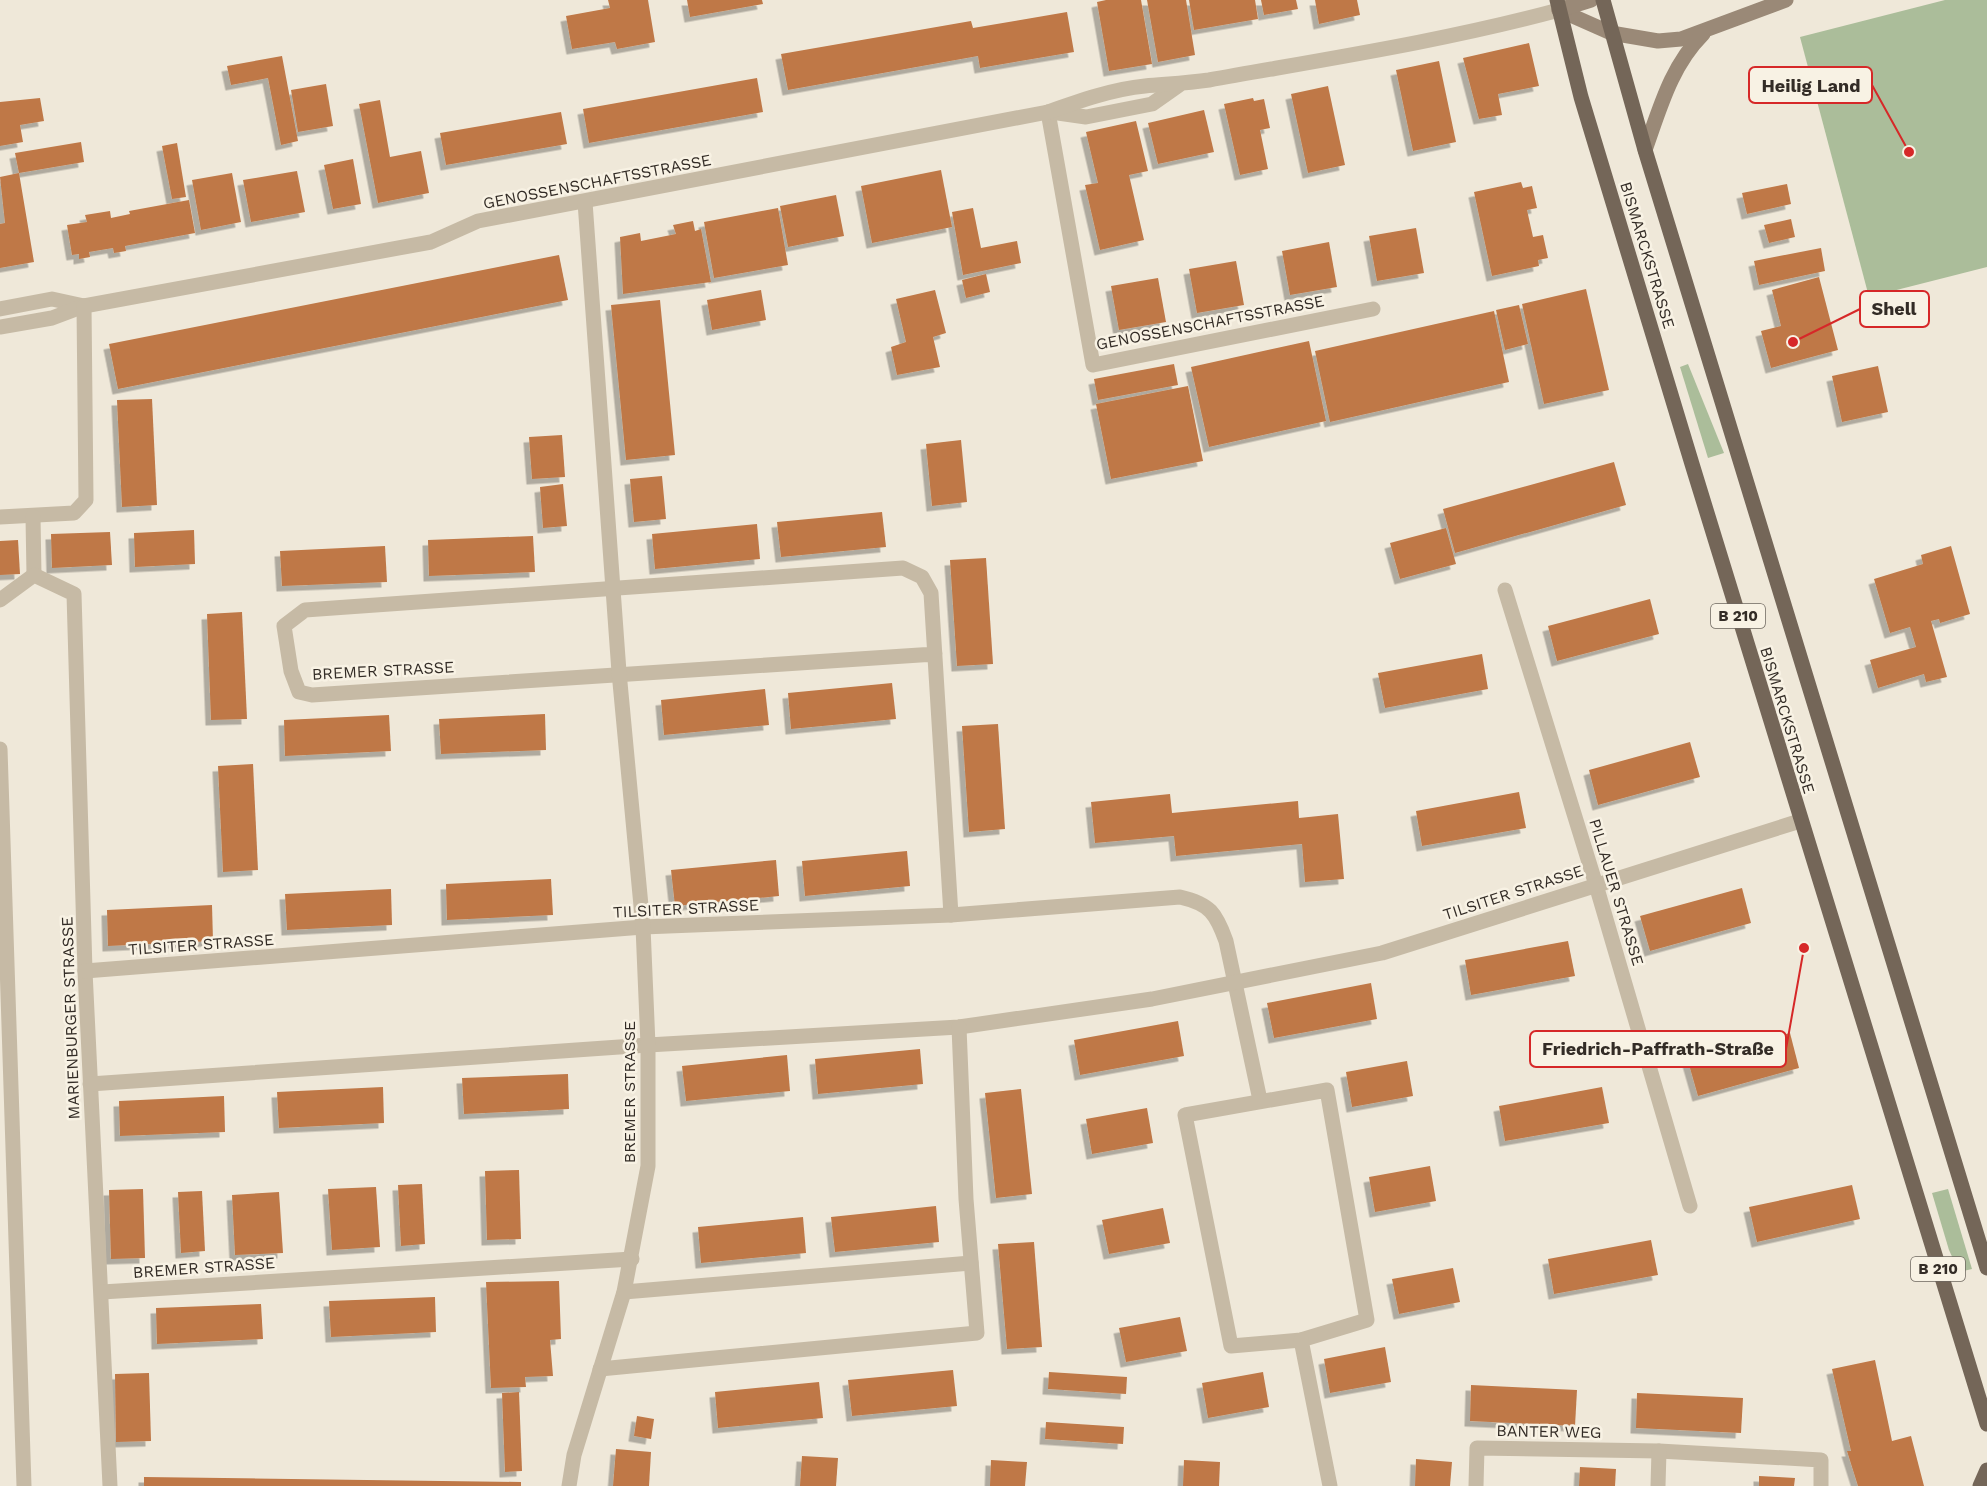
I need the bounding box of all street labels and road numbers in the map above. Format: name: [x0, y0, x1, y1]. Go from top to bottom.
street label: GENOSSENSCHAFTSSTRASSE: [481, 150, 713, 213]
street label: BISMARCKSTRASSE: [1616, 179, 1679, 331]
street label: GENOSSENSCHAFTSSTRASSE: [1094, 291, 1326, 354]
road number: B 210: [1711, 604, 1765, 628]
street label: BISMARCKSTRASSE: [1756, 644, 1819, 796]
street label: BREMER STRASSE: [311, 657, 455, 684]
street label: PILLAUER STRASSE: [1585, 816, 1648, 968]
street label: TILSITER STRASSE: [1441, 861, 1586, 924]
street label: TILSITER STRASSE: [613, 895, 760, 922]
street label: MARIENBURGER STRASSE: [57, 916, 84, 1120]
street label: TILSITER STRASSE: [127, 930, 275, 959]
street label: BREMER STRASSE: [620, 1021, 639, 1163]
street label: BREMER STRASSE: [132, 1253, 276, 1282]
road number: B 210: [1911, 1257, 1965, 1281]
street label: BANTER WEG: [1496, 1421, 1602, 1442]

